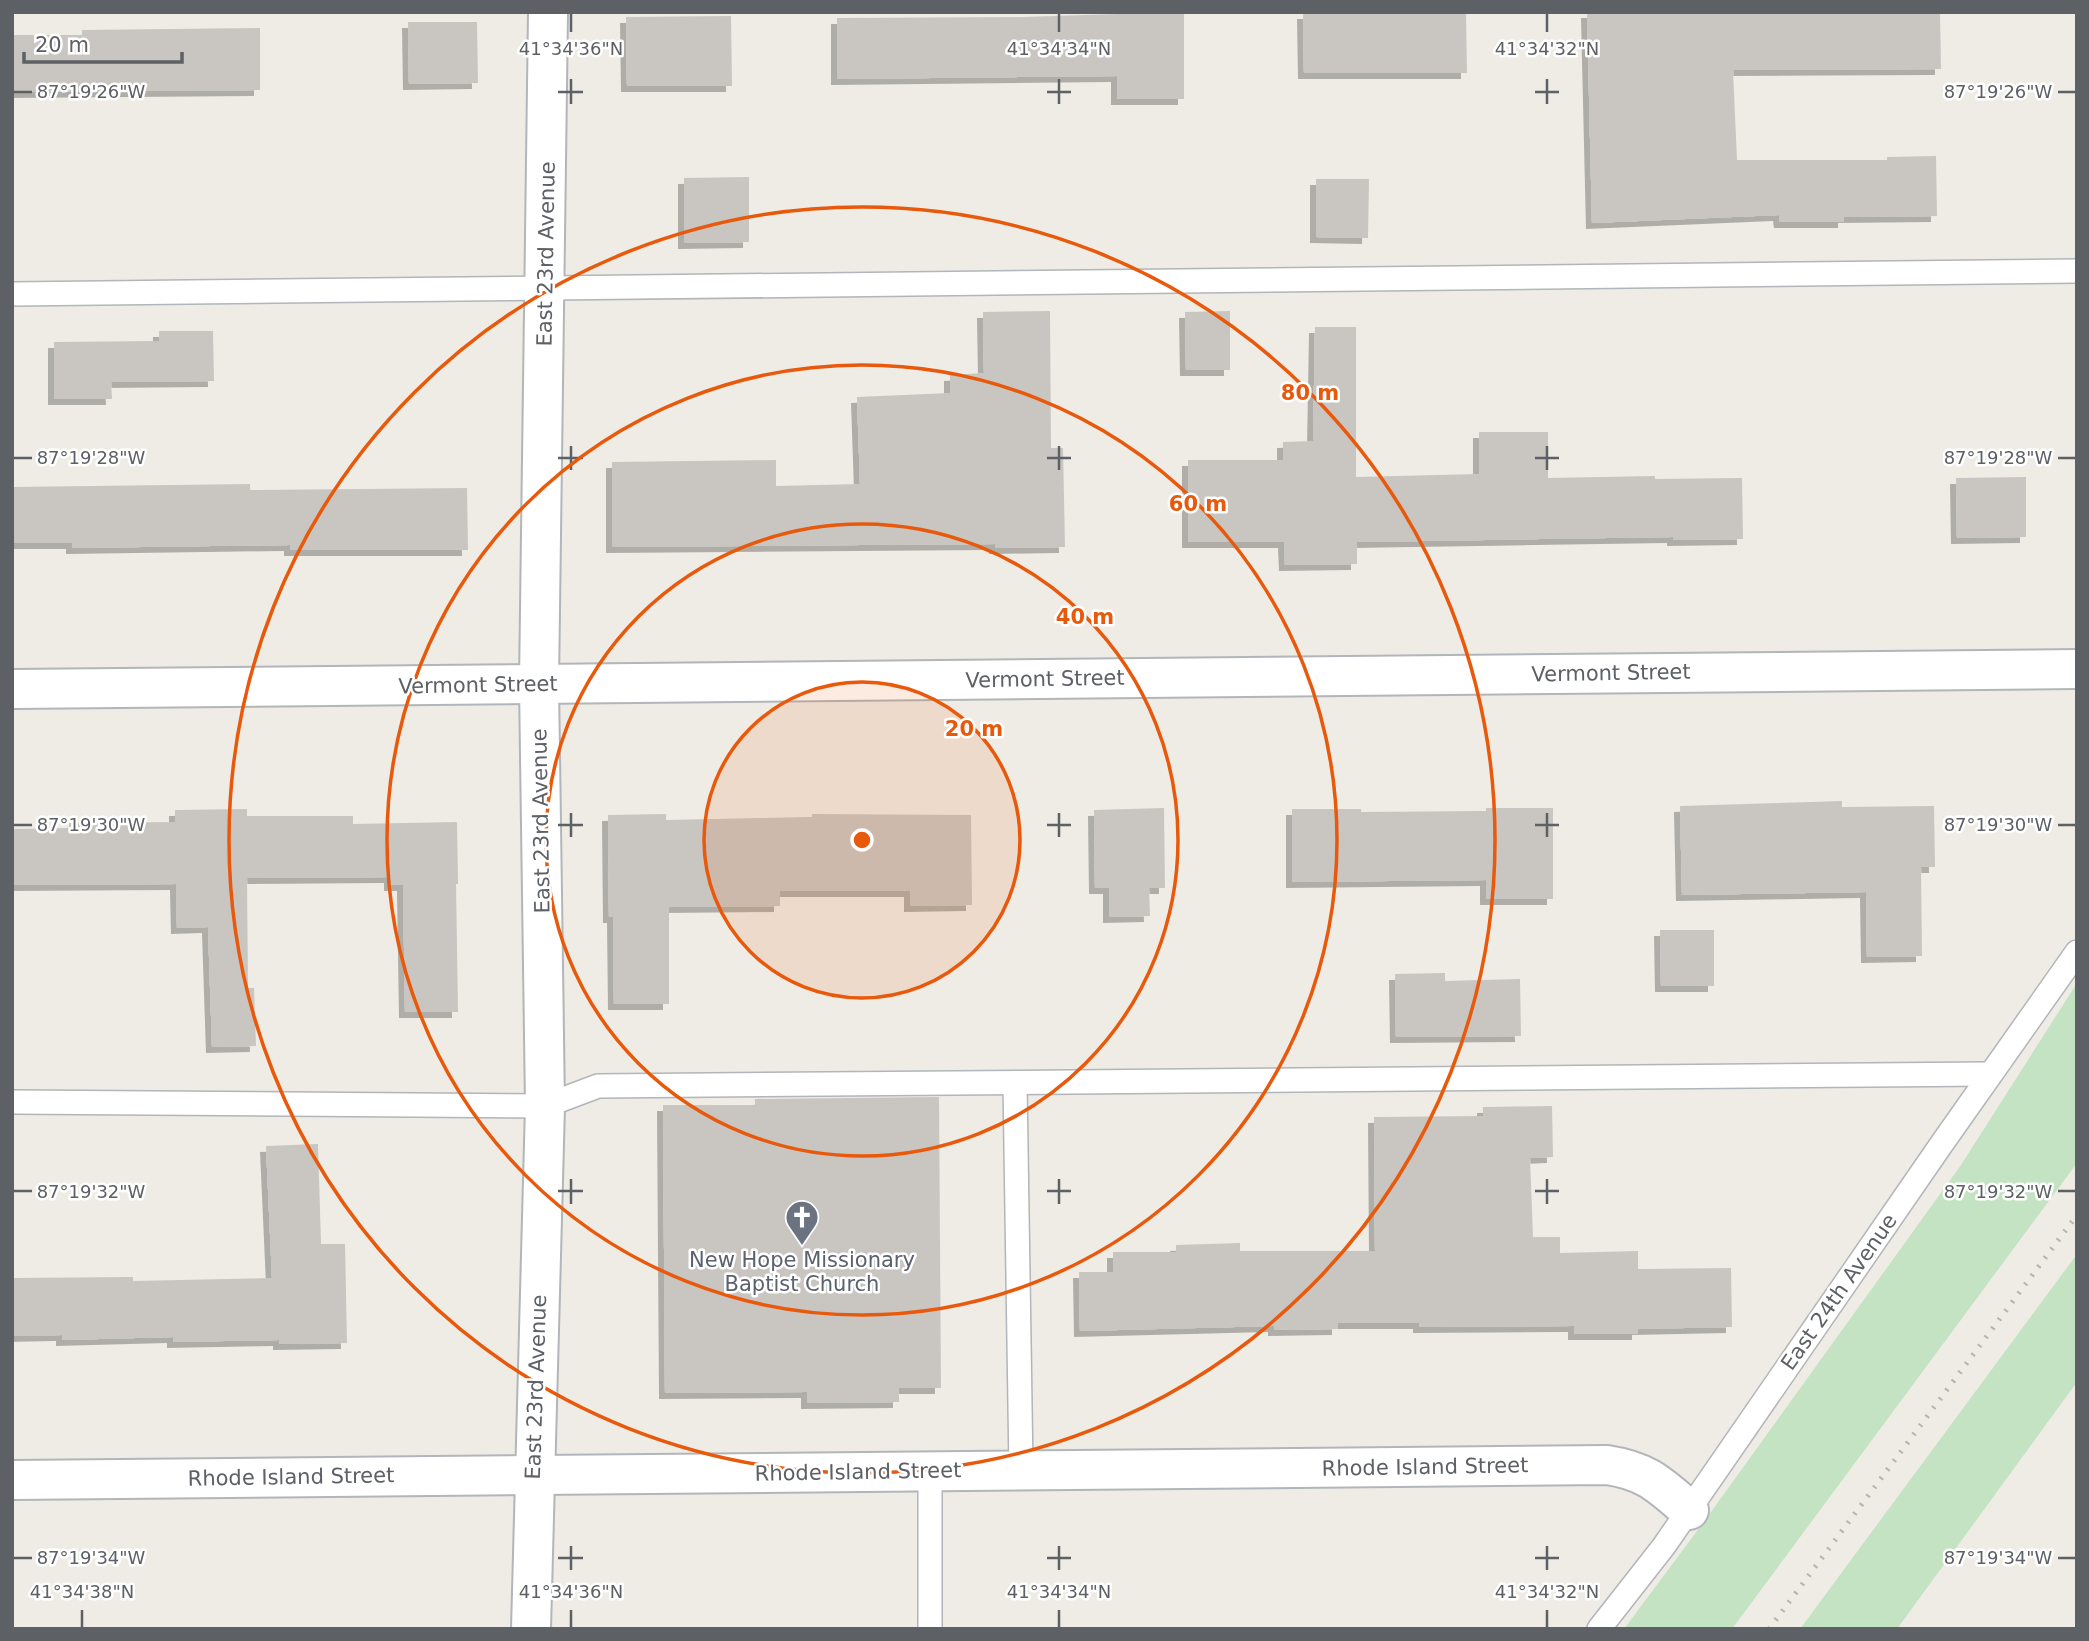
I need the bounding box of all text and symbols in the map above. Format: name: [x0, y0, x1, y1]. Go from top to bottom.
scale bar: [24, 21, 182, 65]
text: 20 m: [35, 33, 89, 57]
text: 41°34'36"N: [519, 38, 623, 59]
text: 41°34'34"N: [1007, 38, 1111, 59]
text: 41°34'32"N: [1495, 38, 1599, 59]
text: 87°19'26"W: [37, 81, 146, 102]
text: 87°19'26"W: [1944, 81, 2053, 102]
street label: East 23rd Avenue: [532, 161, 560, 347]
text: 80 m: [1281, 381, 1339, 405]
text: 87°19'28"W: [37, 447, 146, 468]
text: 87°19'28"W: [1944, 447, 2053, 468]
text: 60 m: [1169, 492, 1227, 516]
text: 40 m: [1056, 605, 1114, 629]
street label: Vermont Street: [1531, 660, 1691, 686]
street label: Vermont Street: [965, 666, 1125, 692]
street label: Vermont Street: [398, 672, 558, 698]
text: 20 m: [945, 717, 1003, 741]
street label: East 23rd Avenue: [527, 728, 555, 914]
text: 87°19'30"W: [37, 814, 146, 835]
text: 87°19'30"W: [1944, 814, 2053, 835]
centre of rings: [850, 828, 874, 852]
text: 87°19'32"W: [37, 1181, 146, 1202]
text: 87°19'32"W: [1944, 1181, 2053, 1202]
church icon: New Hope Missionary Baptist Church: [783, 1198, 821, 1247]
street label: East 24th Avenue: [1776, 1209, 1902, 1375]
place label: New Hope Missionary Baptist Church: [689, 1248, 915, 1296]
street label: East 23rd Avenue: [521, 1294, 551, 1480]
street label: Rhode Island Street: [1321, 1453, 1529, 1481]
street label: Rhode Island Street: [754, 1458, 962, 1486]
street label: Rhode Island Street: [187, 1463, 395, 1491]
text: 87°19'34"W: [37, 1547, 146, 1568]
text: 87°19'34"W: [1944, 1547, 2053, 1568]
text: 41°34'38"N: [30, 1581, 134, 1602]
text: 41°34'36"N: [519, 1581, 623, 1602]
text: 41°34'34"N: [1007, 1581, 1111, 1602]
text: 41°34'32"N: [1495, 1581, 1599, 1602]

